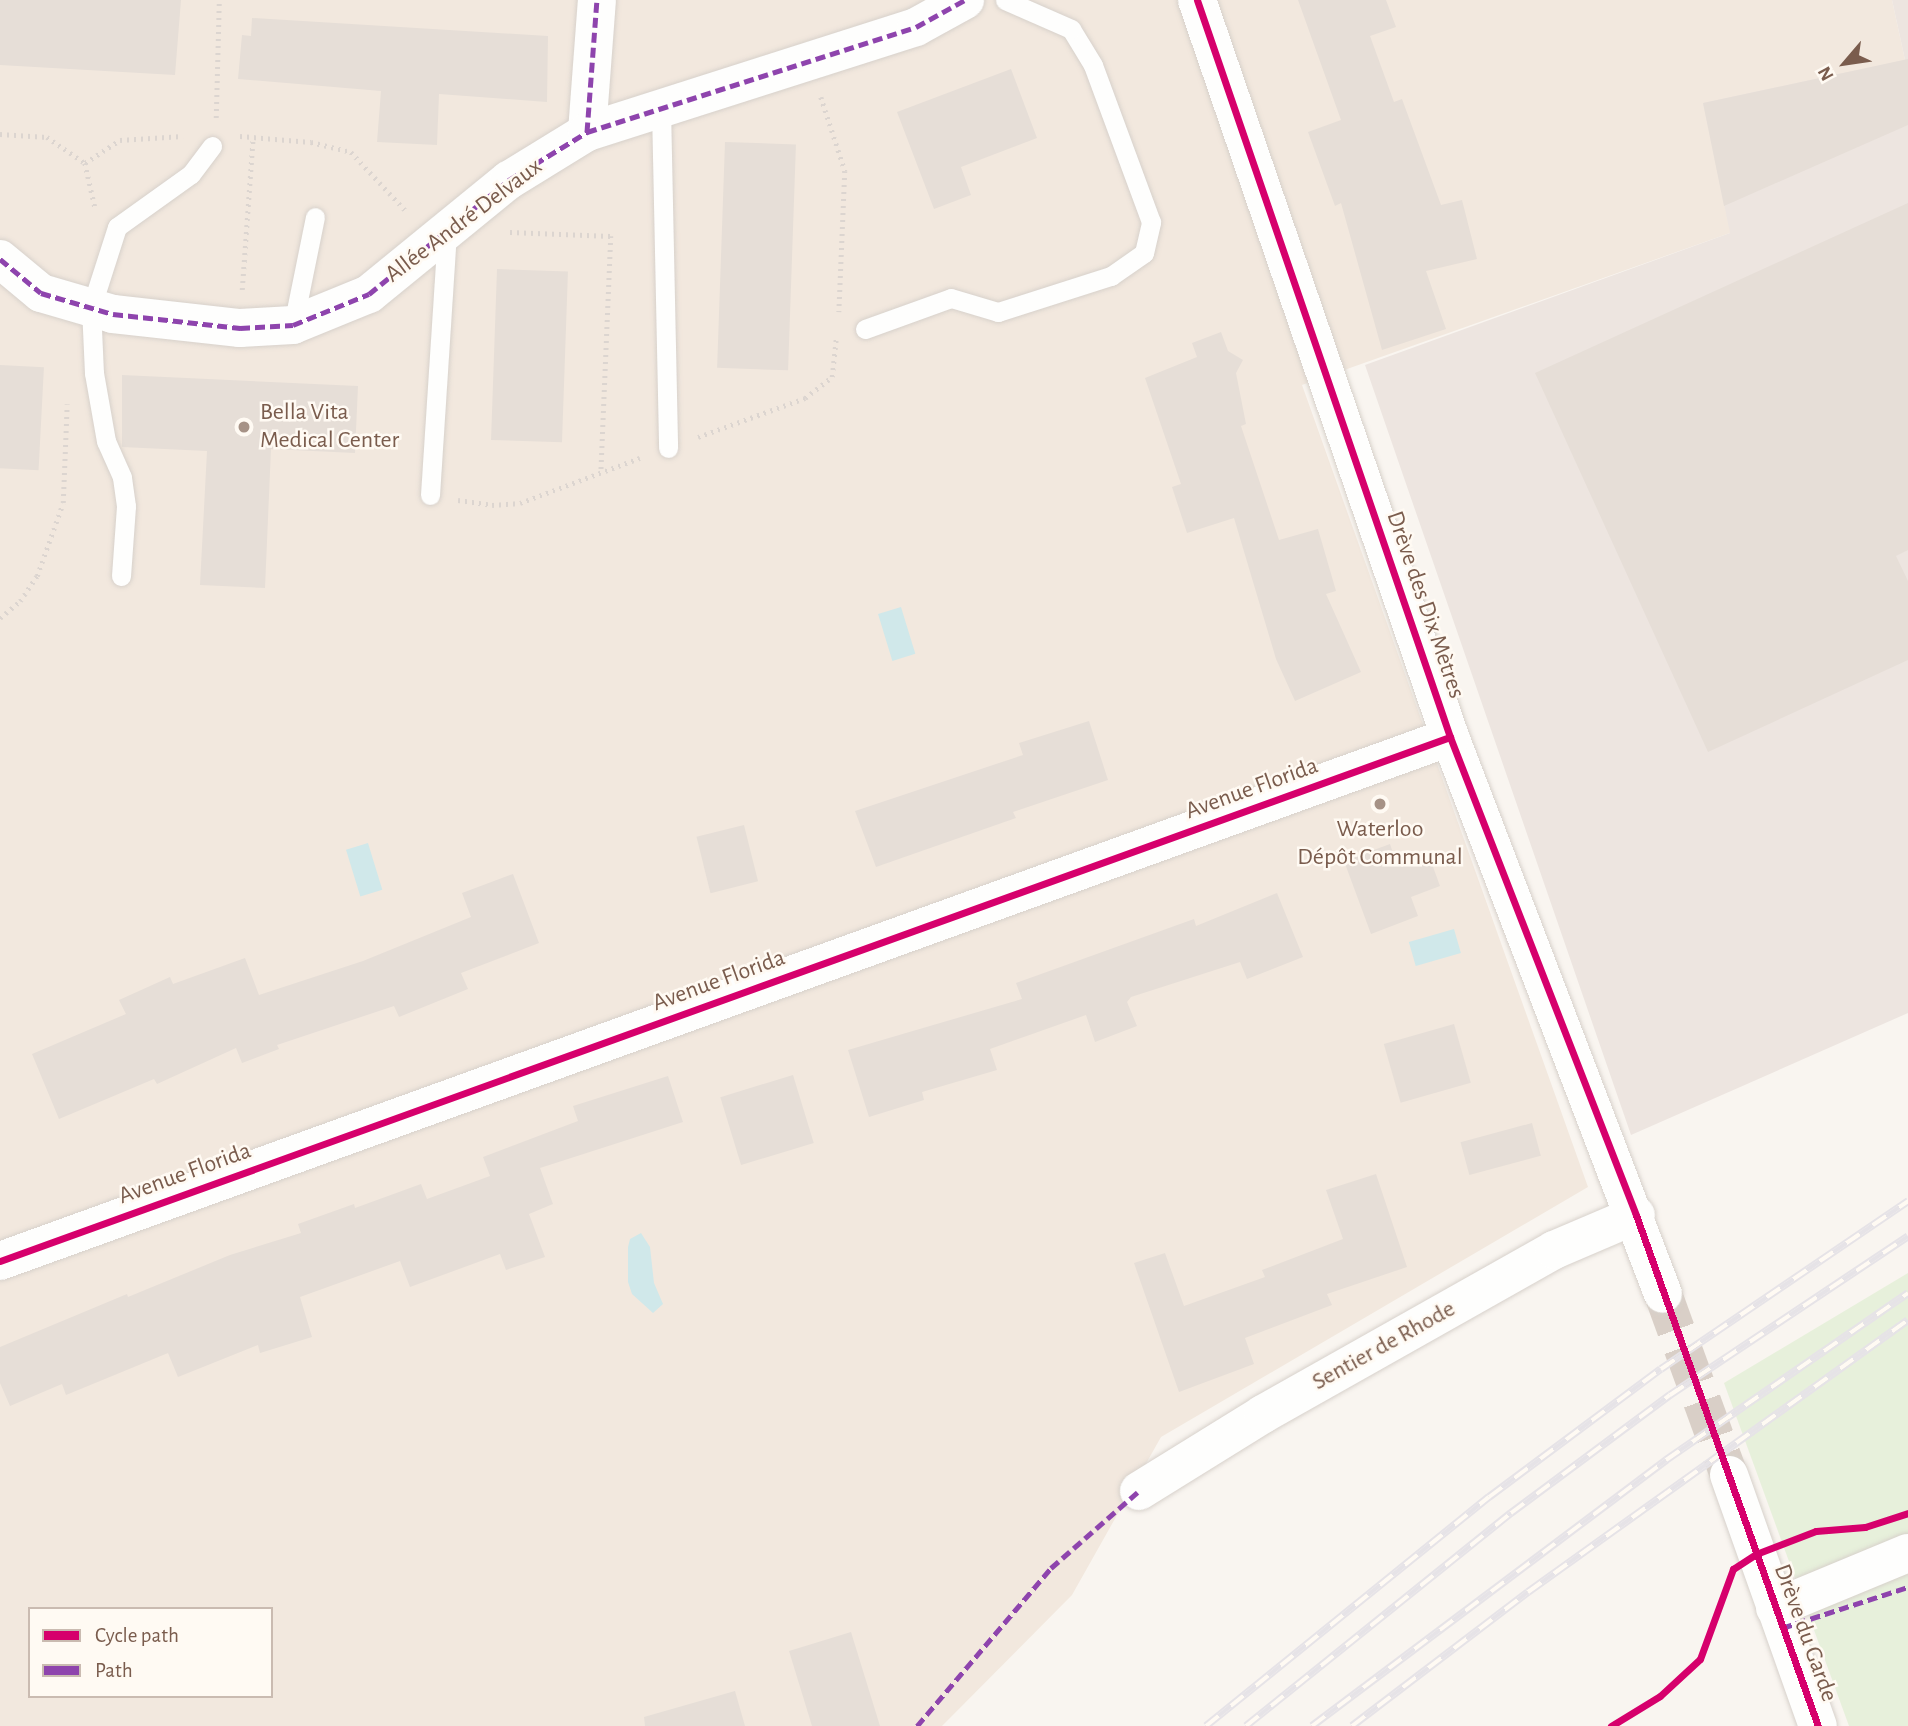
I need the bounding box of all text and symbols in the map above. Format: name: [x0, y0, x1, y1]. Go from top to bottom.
north arrow: [1810, 28, 1880, 98]
text: N: [1815, 63, 1838, 84]
street label: Allée André Delvaux: [380, 153, 548, 289]
place label: Bella Vita Medical Center: [260, 399, 399, 455]
marker: Bella Vita Medical Center: [234, 417, 254, 437]
street label: Drève des Dix Mètres: [1379, 508, 1471, 702]
street label: Avenue Florida: [1182, 752, 1322, 826]
marker: Waterloo Dépôt Communal: [1372, 796, 1388, 812]
place label: Waterloo Dépôt Communal: [1297, 816, 1463, 872]
street label: Avenue Florida: [649, 944, 789, 1018]
street label: Avenue Florida: [115, 1137, 255, 1211]
street label: Sentier de Rhode: [1308, 1295, 1460, 1397]
street label: Drève du Garde: [1767, 1560, 1843, 1706]
legend: [28, 1607, 273, 1698]
text: Cycle path: [95, 1625, 179, 1646]
text: Path: [95, 1660, 133, 1681]

